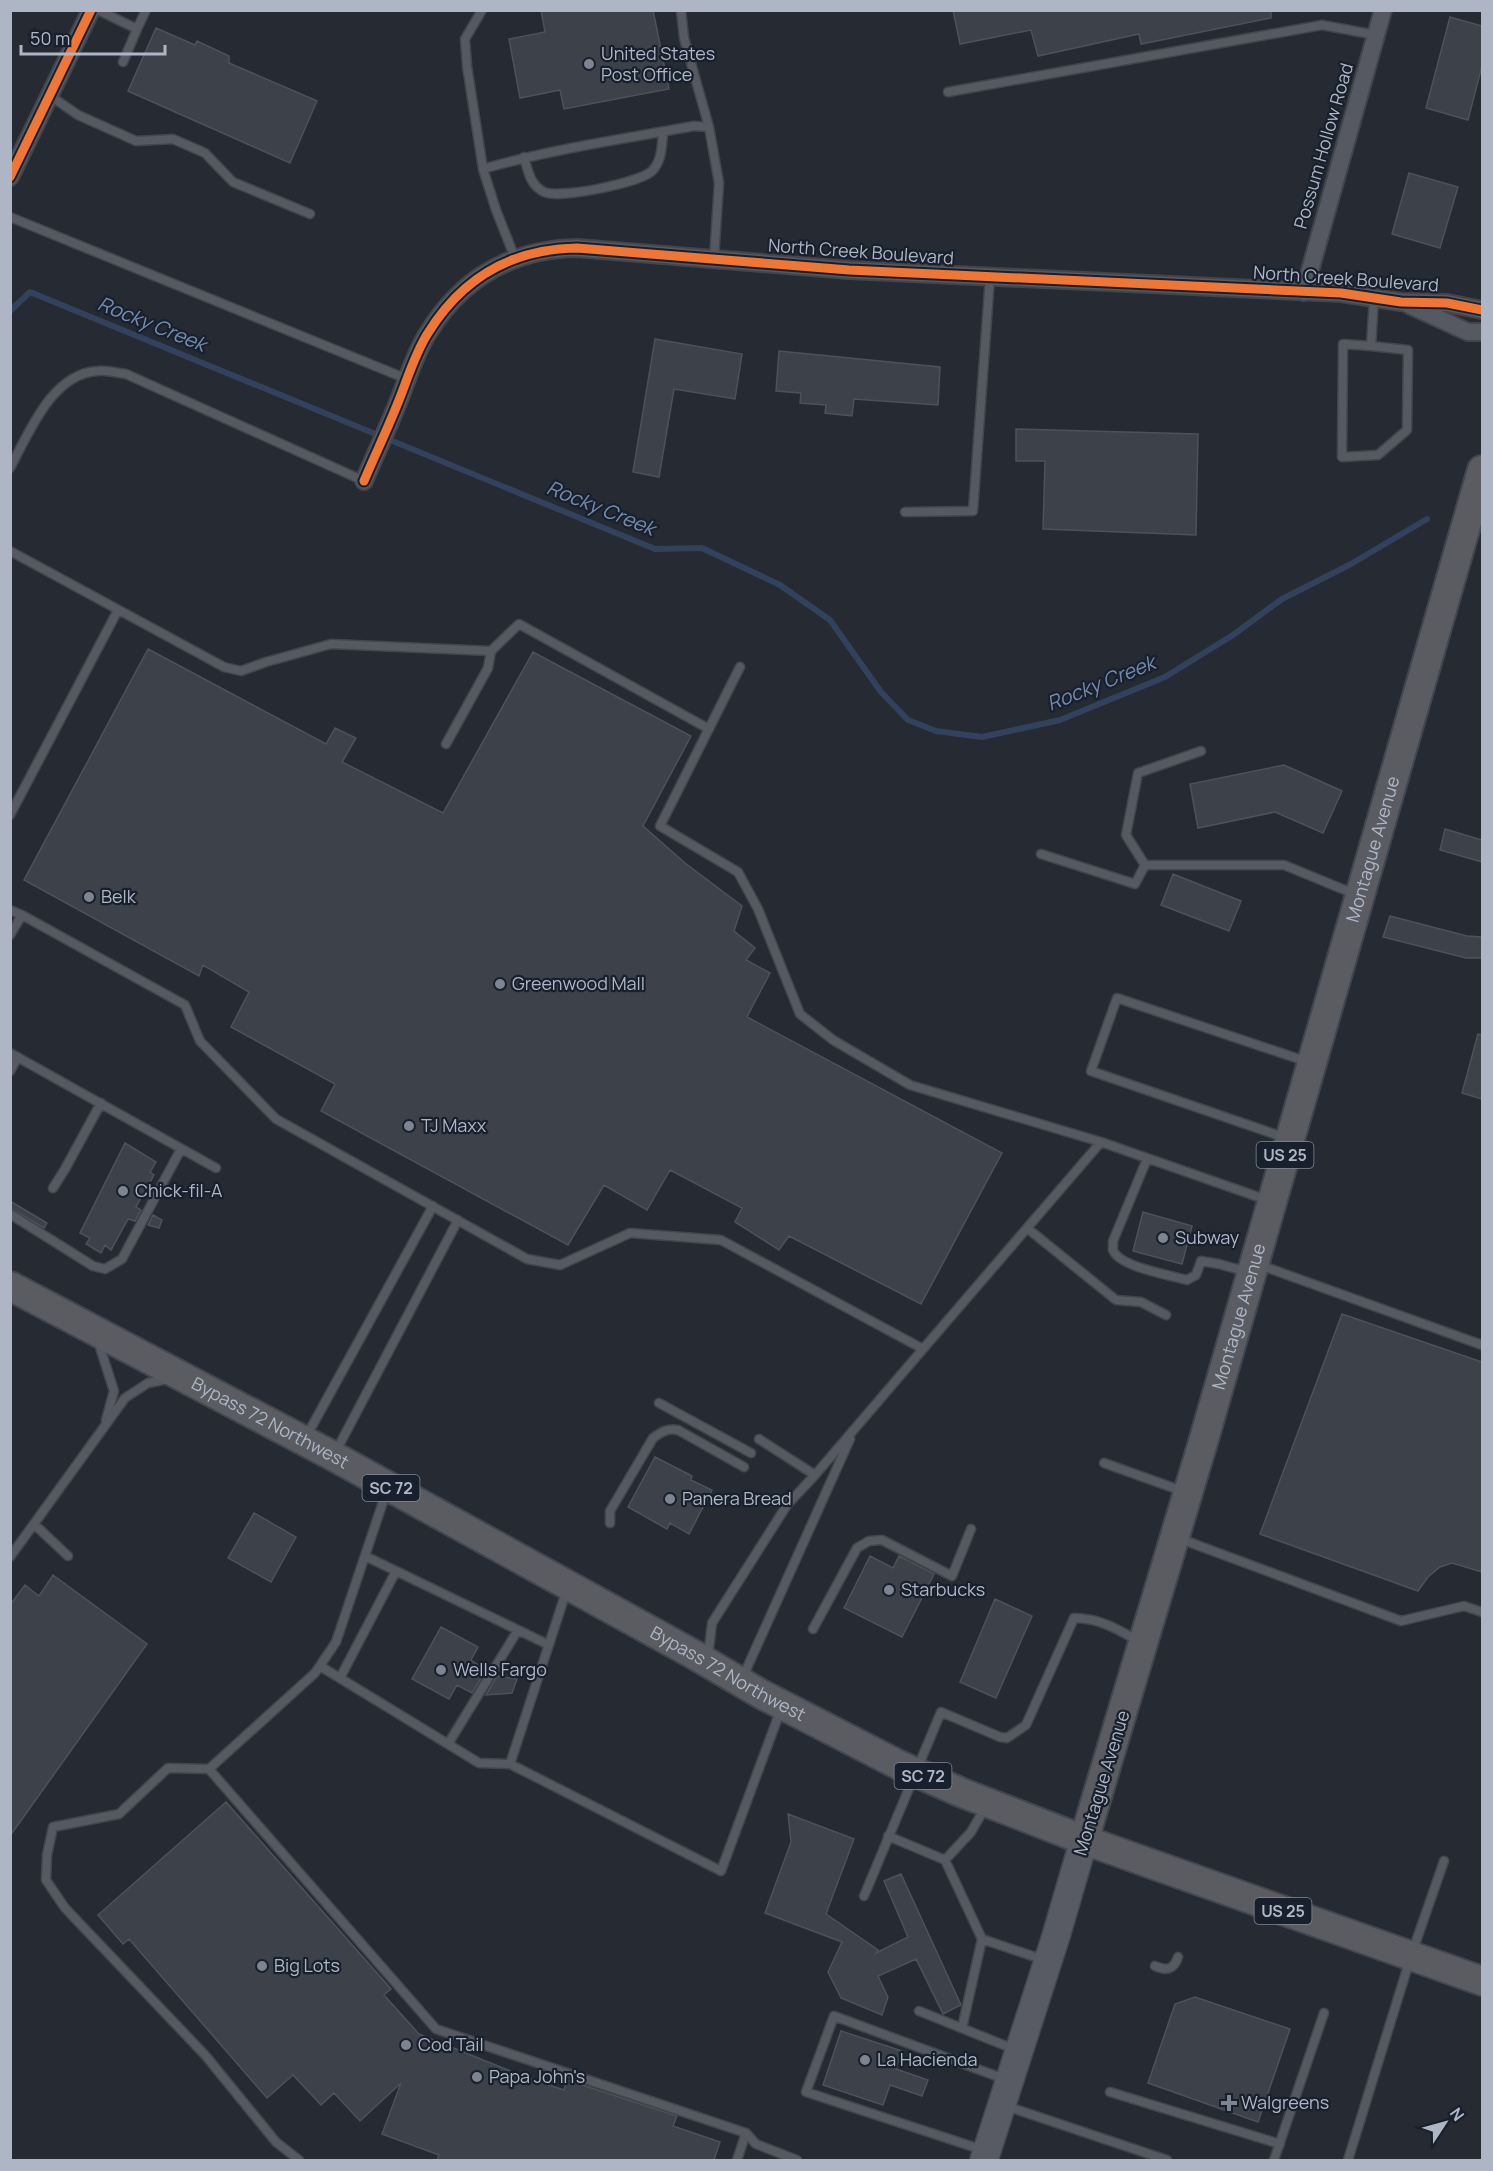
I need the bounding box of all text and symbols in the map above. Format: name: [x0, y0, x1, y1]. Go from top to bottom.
scale bar: [21, 18, 165, 56]
text: 50 m: [30, 26, 70, 50]
place label: United States Post Office: [601, 41, 715, 86]
marker: United States Post Office: [582, 57, 596, 71]
street label: Possum Hollow Road: [1288, 60, 1358, 231]
street label: North Creek Boulevard: [767, 233, 955, 269]
street label: North Creek Boulevard: [1252, 260, 1440, 296]
water label: Rocky Creek: [94, 290, 213, 359]
water label: Rocky Creek: [543, 474, 662, 543]
water label: Rocky Creek: [1043, 647, 1162, 717]
street label: Montague Avenue: [1340, 773, 1405, 925]
place label: Belk: [101, 884, 137, 908]
marker: Belk: [82, 890, 96, 904]
place label: Greenwood Mall: [512, 971, 645, 995]
marker: Greenwood Mall: [493, 977, 507, 991]
place label: TJ Maxx: [421, 1113, 487, 1137]
marker: TJ Maxx: [402, 1119, 416, 1133]
road number: US 25: [1256, 1142, 1314, 1168]
place label: Chick-fil-A: [135, 1178, 223, 1202]
marker: Chick-fil-A: [116, 1184, 130, 1198]
place label: Subway: [1175, 1225, 1240, 1249]
marker: Subway: [1156, 1231, 1170, 1245]
street label: Montague Avenue: [1206, 1240, 1271, 1392]
street label: Bypass 72 Northwest: [188, 1371, 354, 1474]
road number: SC 72: [362, 1475, 420, 1501]
place label: Panera Bread: [682, 1486, 792, 1510]
marker: Panera Bread: [663, 1492, 677, 1506]
place label: Starbucks: [901, 1577, 985, 1601]
marker: Starbucks: [882, 1583, 896, 1597]
street label: Bypass 72 Northwest: [646, 1620, 810, 1726]
place label: Wells Fargo: [453, 1657, 547, 1681]
marker: Wells Fargo: [434, 1663, 448, 1677]
street label: Montague Avenue: [1068, 1707, 1135, 1858]
road number: SC 72: [894, 1763, 952, 1789]
road number: US 25: [1254, 1898, 1312, 1924]
place label: Big Lots: [274, 1953, 340, 1977]
marker: Big Lots: [255, 1959, 269, 1973]
place label: Cod Tail: [418, 2032, 484, 2056]
marker: Cod Tail: [399, 2038, 413, 2052]
place label: La Hacienda: [877, 2047, 978, 2071]
marker: La Hacienda: [858, 2053, 872, 2067]
place label: Papa John's: [489, 2064, 585, 2088]
marker: Papa John's: [470, 2070, 484, 2084]
place label: Walgreens: [1241, 2090, 1329, 2114]
north arrow: [1415, 2093, 1475, 2153]
marker: Walgreens: [1222, 2096, 1236, 2110]
text: N: [1445, 2103, 1469, 2125]

